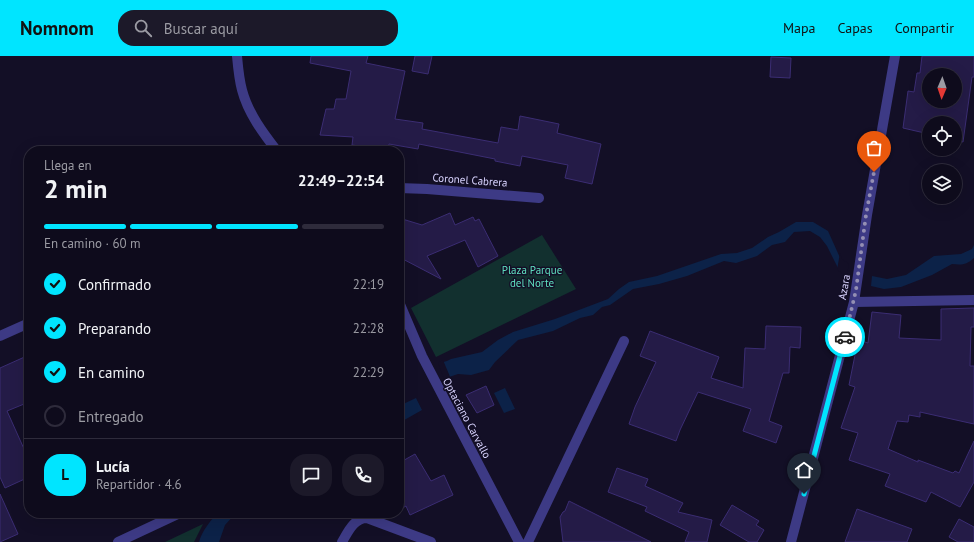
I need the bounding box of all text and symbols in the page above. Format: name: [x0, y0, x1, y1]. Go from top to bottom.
search box: [118, 10, 398, 46]
text: Nomnom: [20, 16, 94, 40]
icon: search: [132, 17, 154, 39]
text: Buscar aquí: [164, 19, 238, 38]
text: Mapa: [783, 19, 816, 37]
text: Capas: [838, 19, 873, 37]
text: Compartir: [895, 19, 954, 37]
north arrow: [922, 68, 962, 108]
map controls: [922, 68, 962, 204]
button: locate: [922, 116, 962, 156]
pin: [857, 131, 891, 172]
icon: bag: [863, 137, 885, 159]
text: Llega en: [44, 157, 92, 174]
button: layers: [922, 164, 962, 204]
street label: Coronel Cabrera: [432, 170, 508, 190]
text: 22:49–22:54: [298, 171, 384, 190]
text: 2 min: [44, 172, 107, 205]
text: En camino · 60 m: [44, 235, 141, 252]
park label: Plaza Parque del Norte: [502, 263, 563, 290]
icon: check: [44, 273, 66, 295]
street label: Azara: [835, 273, 853, 301]
text: Confirmado: [78, 275, 151, 294]
text: 22:19: [353, 276, 384, 293]
icon: check: [44, 317, 66, 339]
courier: [825, 317, 865, 357]
text: Preparando: [78, 319, 151, 338]
text: 22:28: [353, 320, 384, 337]
icon: car: [834, 326, 856, 348]
icon: check: [44, 361, 66, 383]
text: En camino: [78, 363, 145, 382]
text: 22:29: [353, 364, 384, 381]
street label: Optaciano Carvallo: [440, 375, 494, 461]
text: Entregado: [78, 407, 144, 426]
pin: [787, 453, 821, 494]
button: chat: [290, 454, 332, 496]
button: phone: [342, 454, 384, 496]
text: Lucía: [96, 457, 130, 476]
icon: home: [793, 459, 815, 481]
text: L: [61, 465, 69, 484]
text: Repartidor · 4.6: [96, 476, 182, 493]

